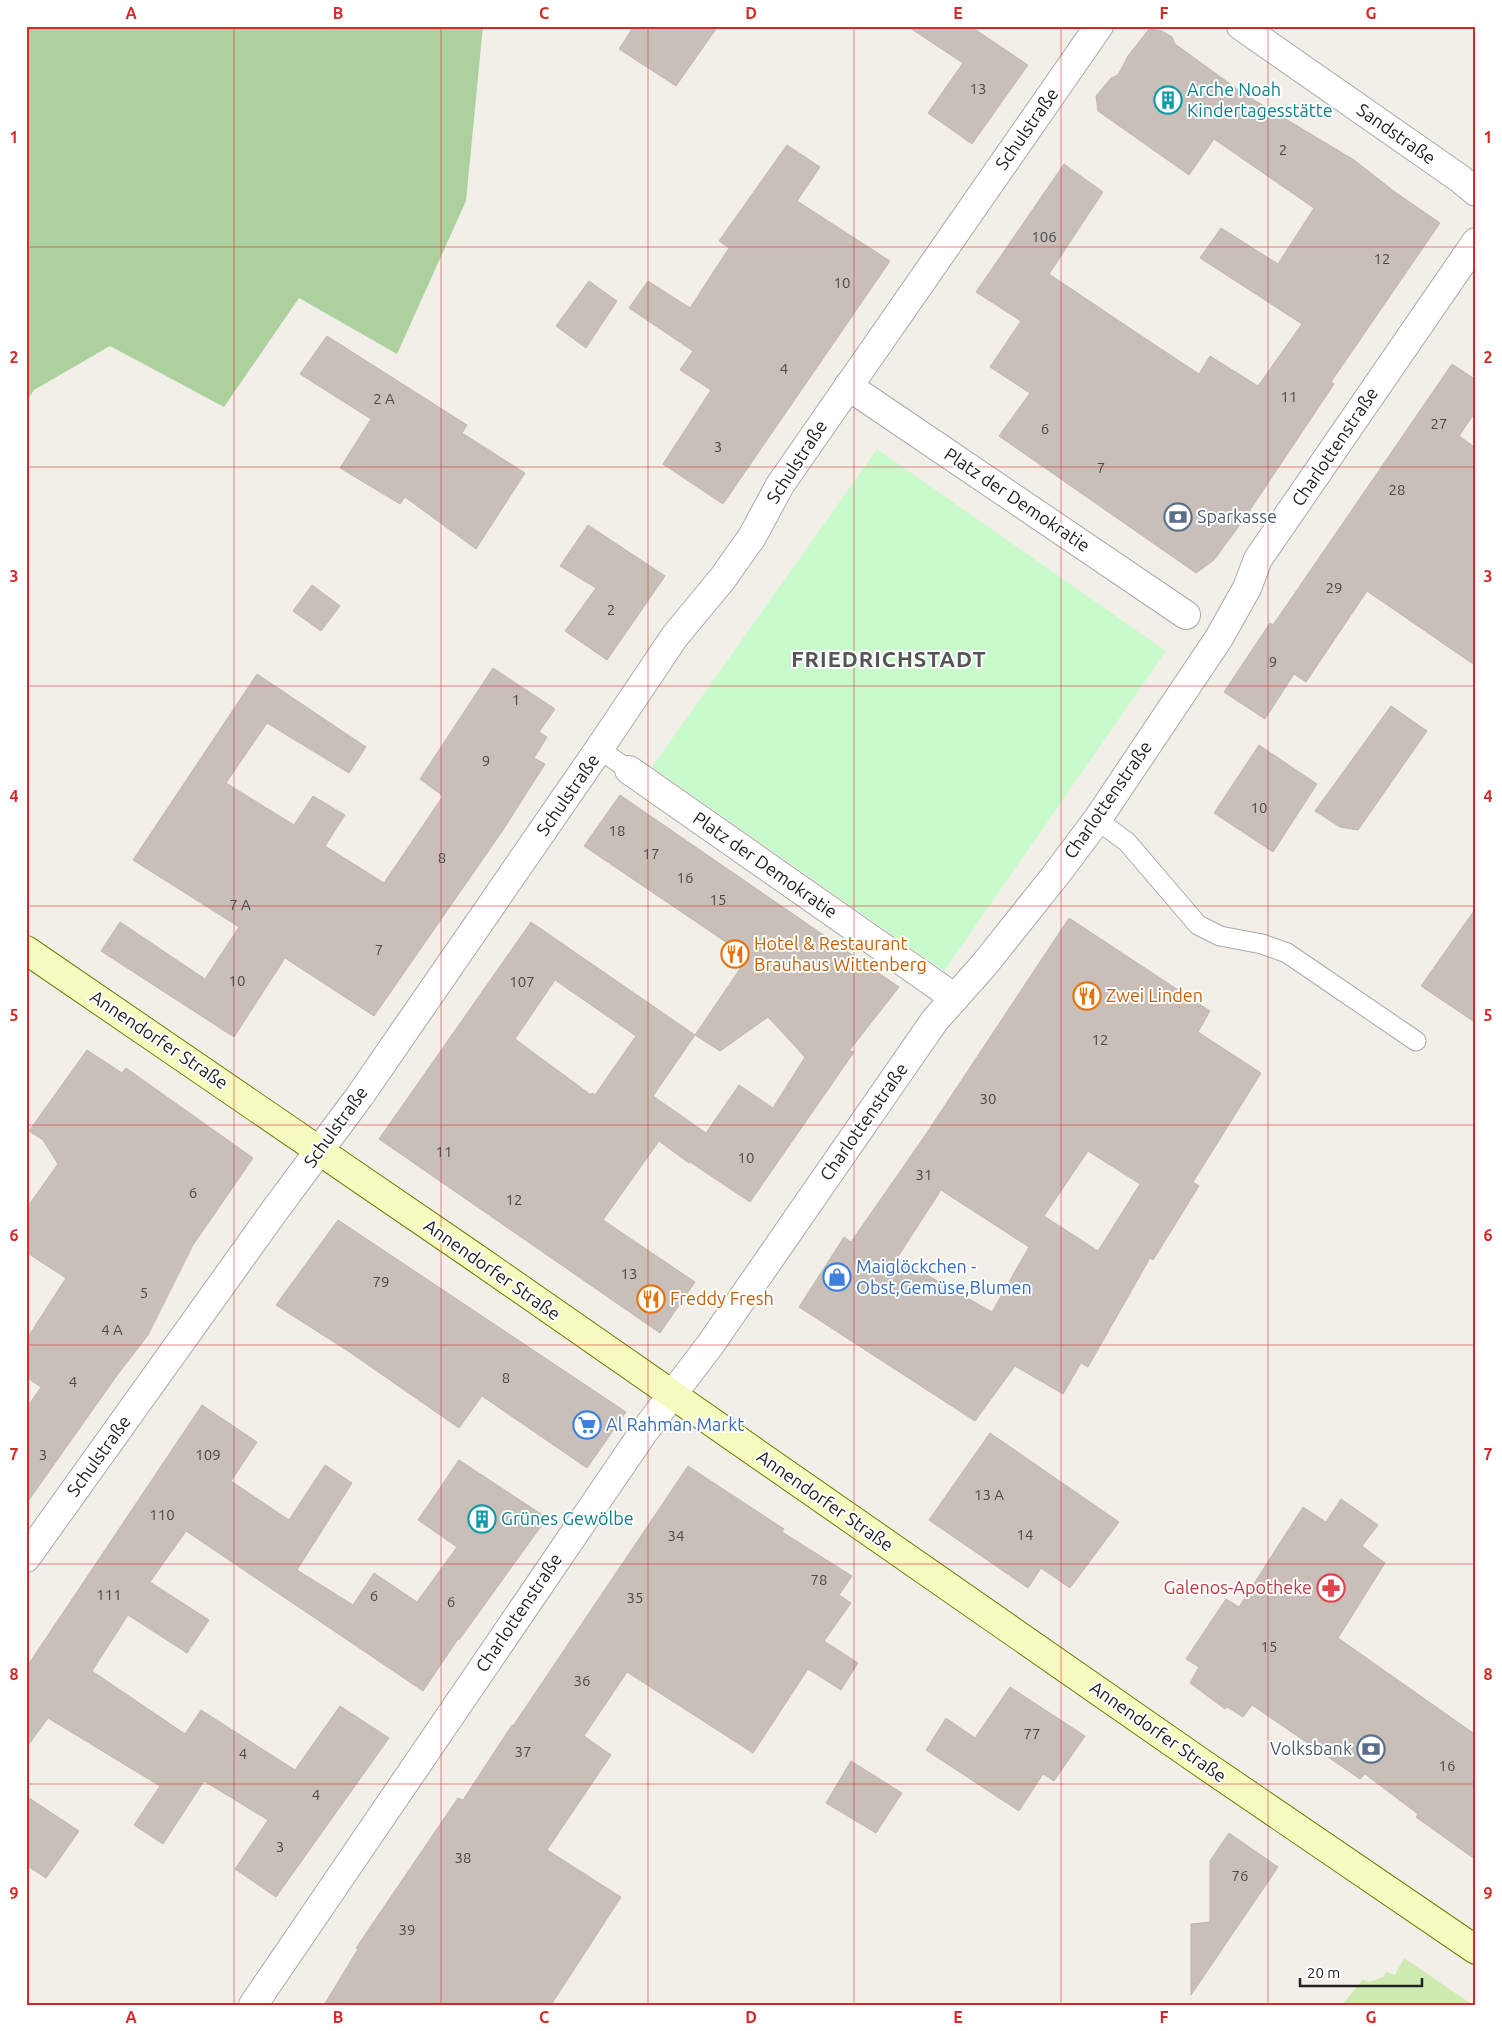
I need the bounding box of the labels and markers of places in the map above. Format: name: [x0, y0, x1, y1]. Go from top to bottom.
place label: Arche Noah Kindertagesstätte: [1187, 79, 1333, 120]
building icon: Arche Noah Kindertagesstätte: [1153, 85, 1183, 115]
bank icon: Sparkasse: [1163, 502, 1193, 532]
place label: Sparkasse: [1197, 506, 1277, 526]
place label: Hotel & Restaurant Brauhaus Wittenberg: [754, 933, 927, 974]
restaurant icon: Hotel & Restaurant Brauhaus Wittenberg: [720, 939, 750, 969]
restaurant icon: Zwei Linden: [1072, 981, 1102, 1011]
place label: Zwei Linden: [1106, 985, 1203, 1005]
place label: Maiglöckchen - Obst,Gemüse,Blumen: [856, 1256, 1032, 1297]
shop icon: Maiglöckchen - Obst,Gemüse,Blumen: [822, 1262, 852, 1292]
restaurant icon: Freddy Fresh: [636, 1284, 666, 1314]
place label: Freddy Fresh: [670, 1288, 774, 1308]
supermarket icon: Al Rahman Markt: [572, 1410, 602, 1440]
place label: Al Rahman Markt: [606, 1414, 744, 1434]
building icon: Grünes Gewölbe: [467, 1504, 497, 1534]
place label: Grünes Gewölbe: [501, 1508, 634, 1528]
pharmacy icon: Galenos-Apotheke: [1316, 1573, 1346, 1603]
place label: Galenos-Apotheke: [1164, 1577, 1312, 1597]
bank icon: Volksbank: [1356, 1734, 1386, 1764]
place label: Volksbank: [1270, 1738, 1352, 1758]

